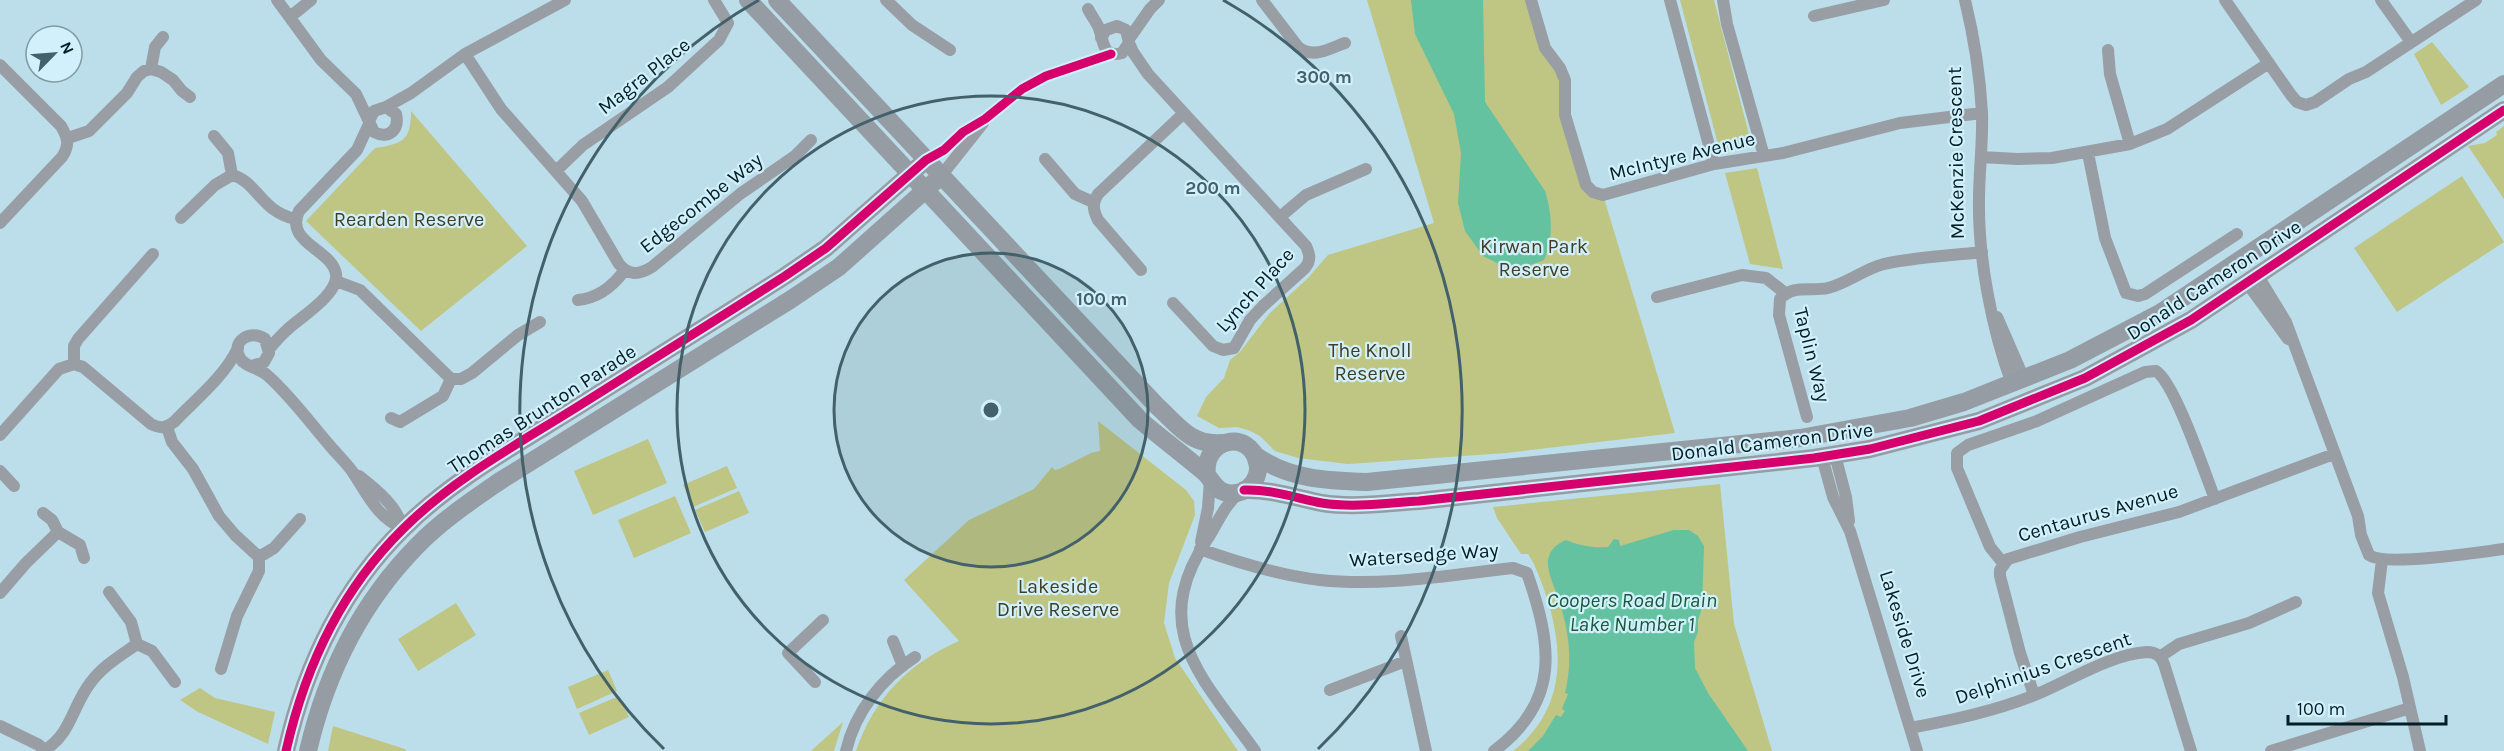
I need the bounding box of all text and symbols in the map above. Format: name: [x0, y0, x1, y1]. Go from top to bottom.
north arrow: [24, 24, 84, 84]
street label: Magra Place: [593, 33, 695, 119]
text: N: [56, 39, 78, 57]
text: 300 m: [1296, 66, 1352, 88]
street label: McKenzie Crescent: [1943, 66, 1969, 240]
street label: McIntyre Avenue: [1607, 127, 1757, 185]
street label: Edgecombe Way: [635, 148, 767, 258]
text: 200 m: [1185, 177, 1241, 199]
park label: Rearden Reserve: [334, 208, 484, 231]
street label: Donald Cameron Drive: [2122, 215, 2306, 345]
park label: Kirwan Park Reserve: [1480, 235, 1588, 281]
street label: Lynch Place: [1211, 243, 1299, 337]
text: 100 m: [1077, 288, 1127, 310]
street label: Taplin Way: [1789, 305, 1835, 405]
park label: The Knoll Reserve: [1328, 339, 1412, 385]
street label: Thomas Brunton Parade: [444, 340, 640, 478]
centre of rings: [981, 400, 1001, 420]
street label: Donald Cameron Drive: [1670, 418, 1874, 466]
street label: Centaurus Avenue: [2015, 479, 2181, 547]
street label: Watersedge Way: [1348, 538, 1500, 572]
street label: Lakeside Drive: [1875, 568, 1935, 700]
park label: Lakeside Drive Reserve: [997, 575, 1119, 621]
water label: Coopers Road Drain Lake Number 1: [1547, 588, 1717, 636]
street label: Delphinius Crescent: [1952, 627, 2134, 709]
scale bar: [2288, 688, 2446, 726]
text: 100 m: [2297, 698, 2345, 720]

